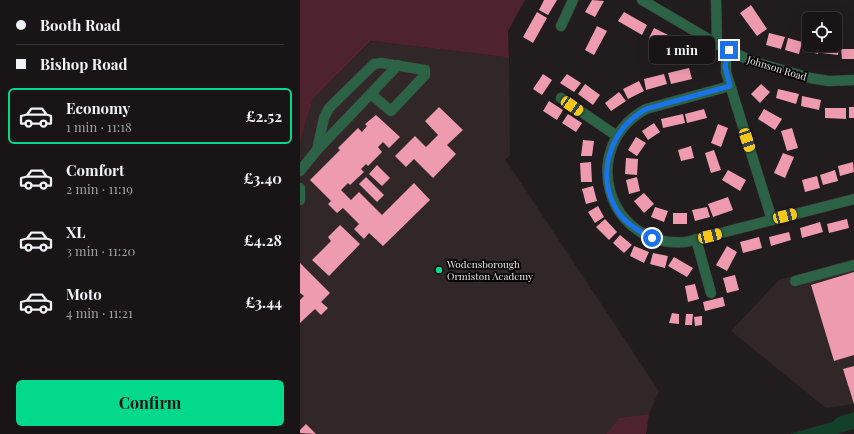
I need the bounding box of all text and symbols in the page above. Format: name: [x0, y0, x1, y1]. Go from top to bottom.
map controls: [802, 12, 842, 52]
button: locate: [802, 12, 842, 52]
text: Booth Road: [40, 15, 121, 35]
callout: 1 min: [649, 36, 715, 64]
text: 1 min: [666, 41, 698, 58]
route end: [720, 41, 738, 59]
street label: Johnson Road: [745, 52, 809, 84]
text: Bishop Road: [40, 54, 127, 74]
car: [559, 94, 585, 118]
icon: car: [18, 98, 54, 134]
text: Economy: [66, 98, 130, 118]
text: £2.52: [246, 106, 282, 126]
text: 1 min · 11:18: [66, 118, 132, 135]
car: [738, 127, 756, 153]
icon: car: [18, 160, 54, 196]
text: Comfort: [66, 160, 124, 180]
text: £3.40: [243, 168, 282, 188]
text: 2 min · 11:19: [66, 180, 133, 197]
car: [772, 207, 798, 225]
icon: car: [18, 222, 54, 258]
text: XL: [66, 222, 86, 242]
car: [697, 227, 723, 245]
route start: [643, 229, 661, 247]
text: £4.28: [244, 230, 282, 250]
text: 3 min · 11:20: [66, 242, 135, 259]
place label: Wodensborough Ormiston Academy: [446, 257, 533, 283]
marker: Wodensborough Ormiston Academy: [434, 265, 444, 275]
icon: car: [18, 284, 54, 320]
text: Moto: [66, 284, 102, 304]
text: £3.44: [245, 292, 282, 312]
text: 4 min · 11:21: [66, 304, 133, 321]
button: Confirm: [16, 380, 284, 426]

